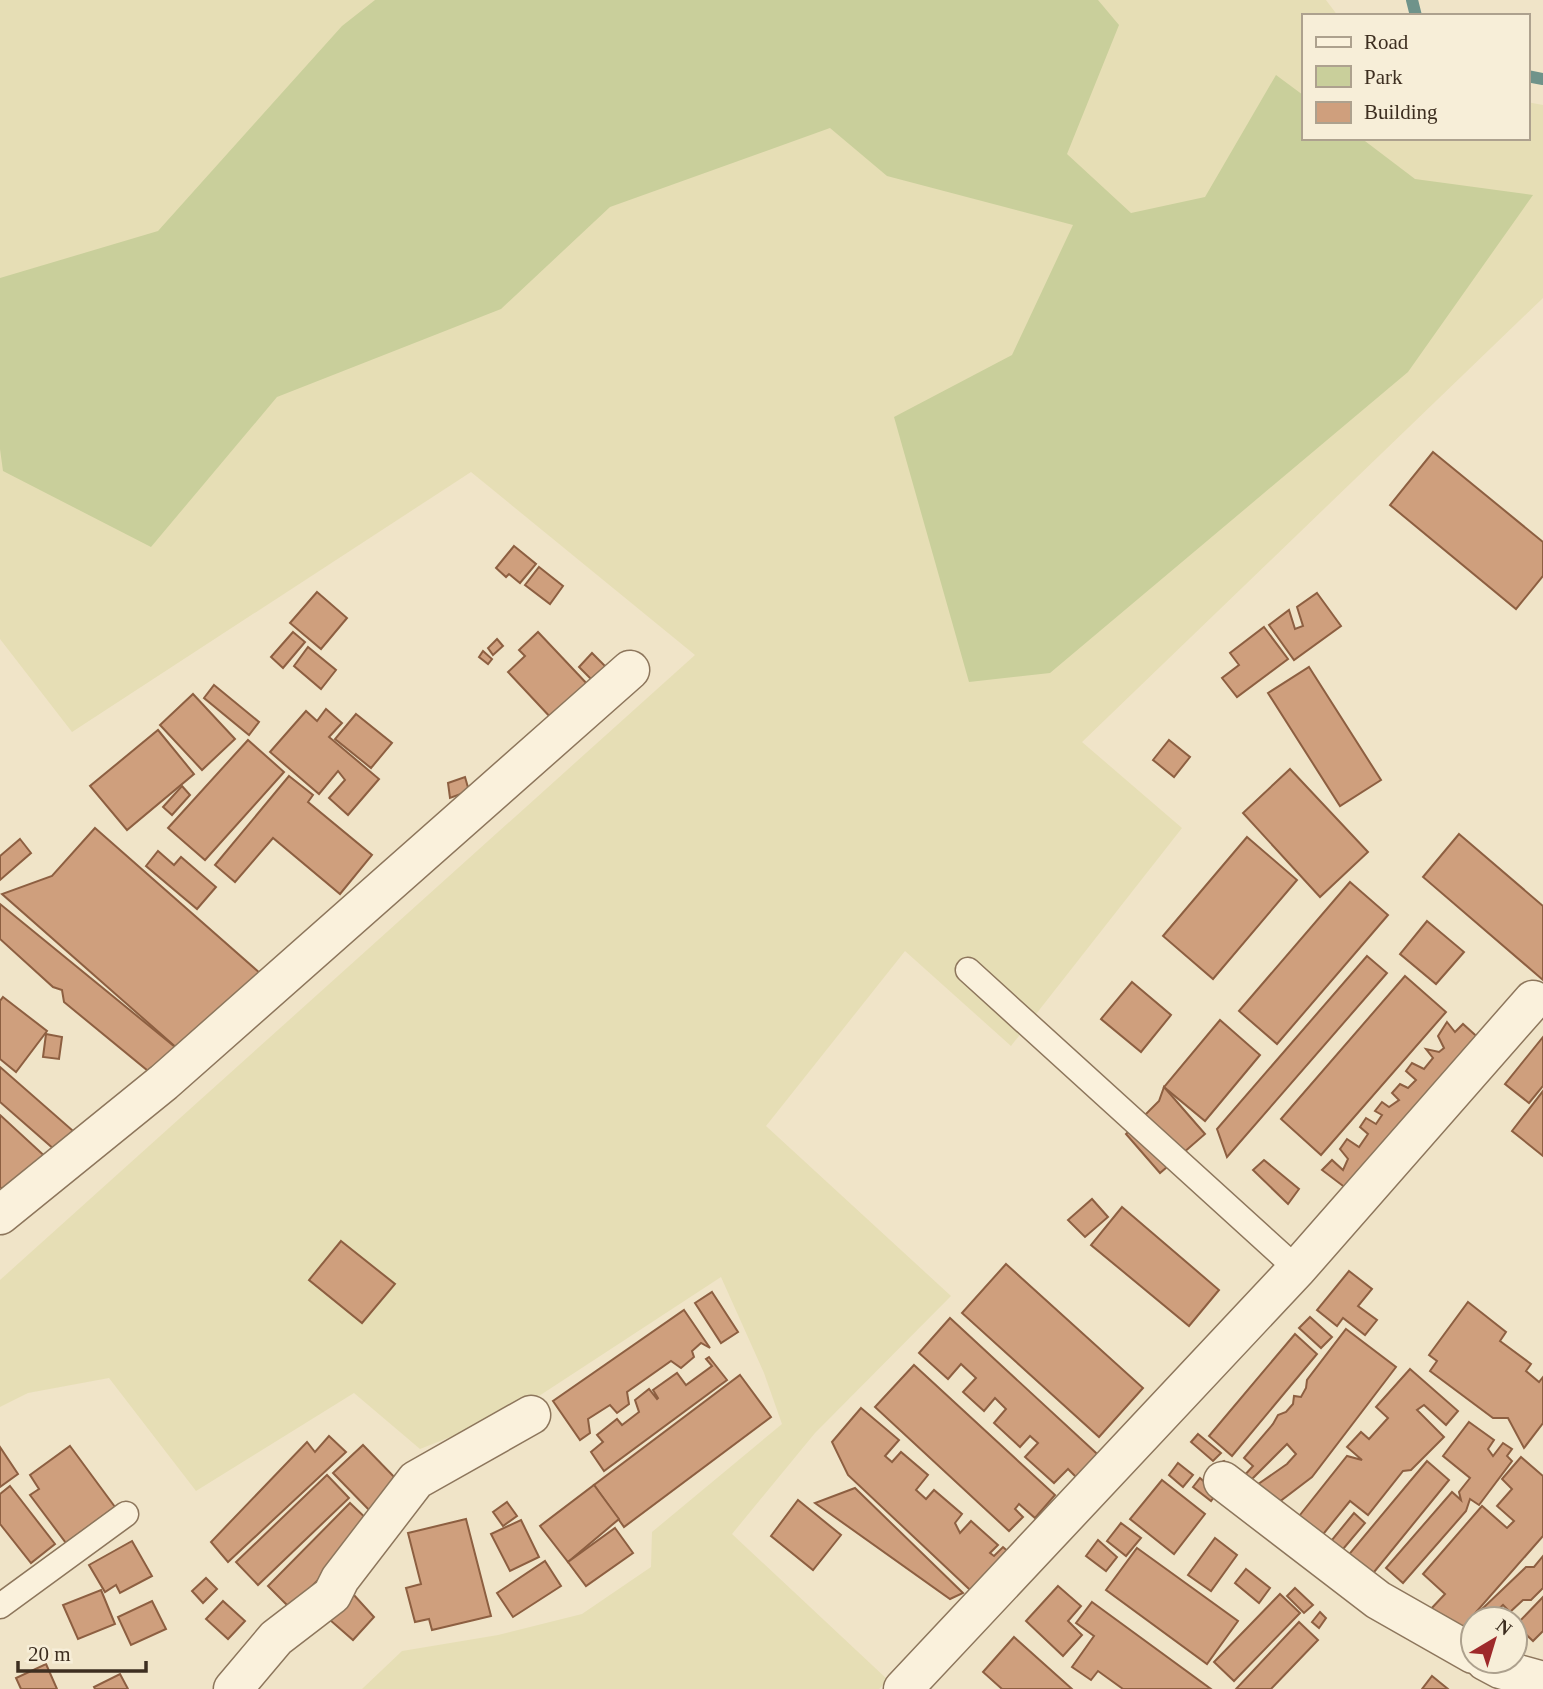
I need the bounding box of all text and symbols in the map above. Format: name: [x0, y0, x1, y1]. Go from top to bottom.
legend: [1302, 14, 1529, 140]
text: Road: [1364, 30, 1409, 54]
text: Park: [1364, 65, 1403, 89]
text: Building: [1364, 100, 1438, 124]
north arrow: [1459, 1605, 1529, 1675]
text: N: [1492, 1614, 1516, 1640]
scale bar: [18, 1630, 145, 1674]
text: 20 m: [28, 1642, 71, 1666]

